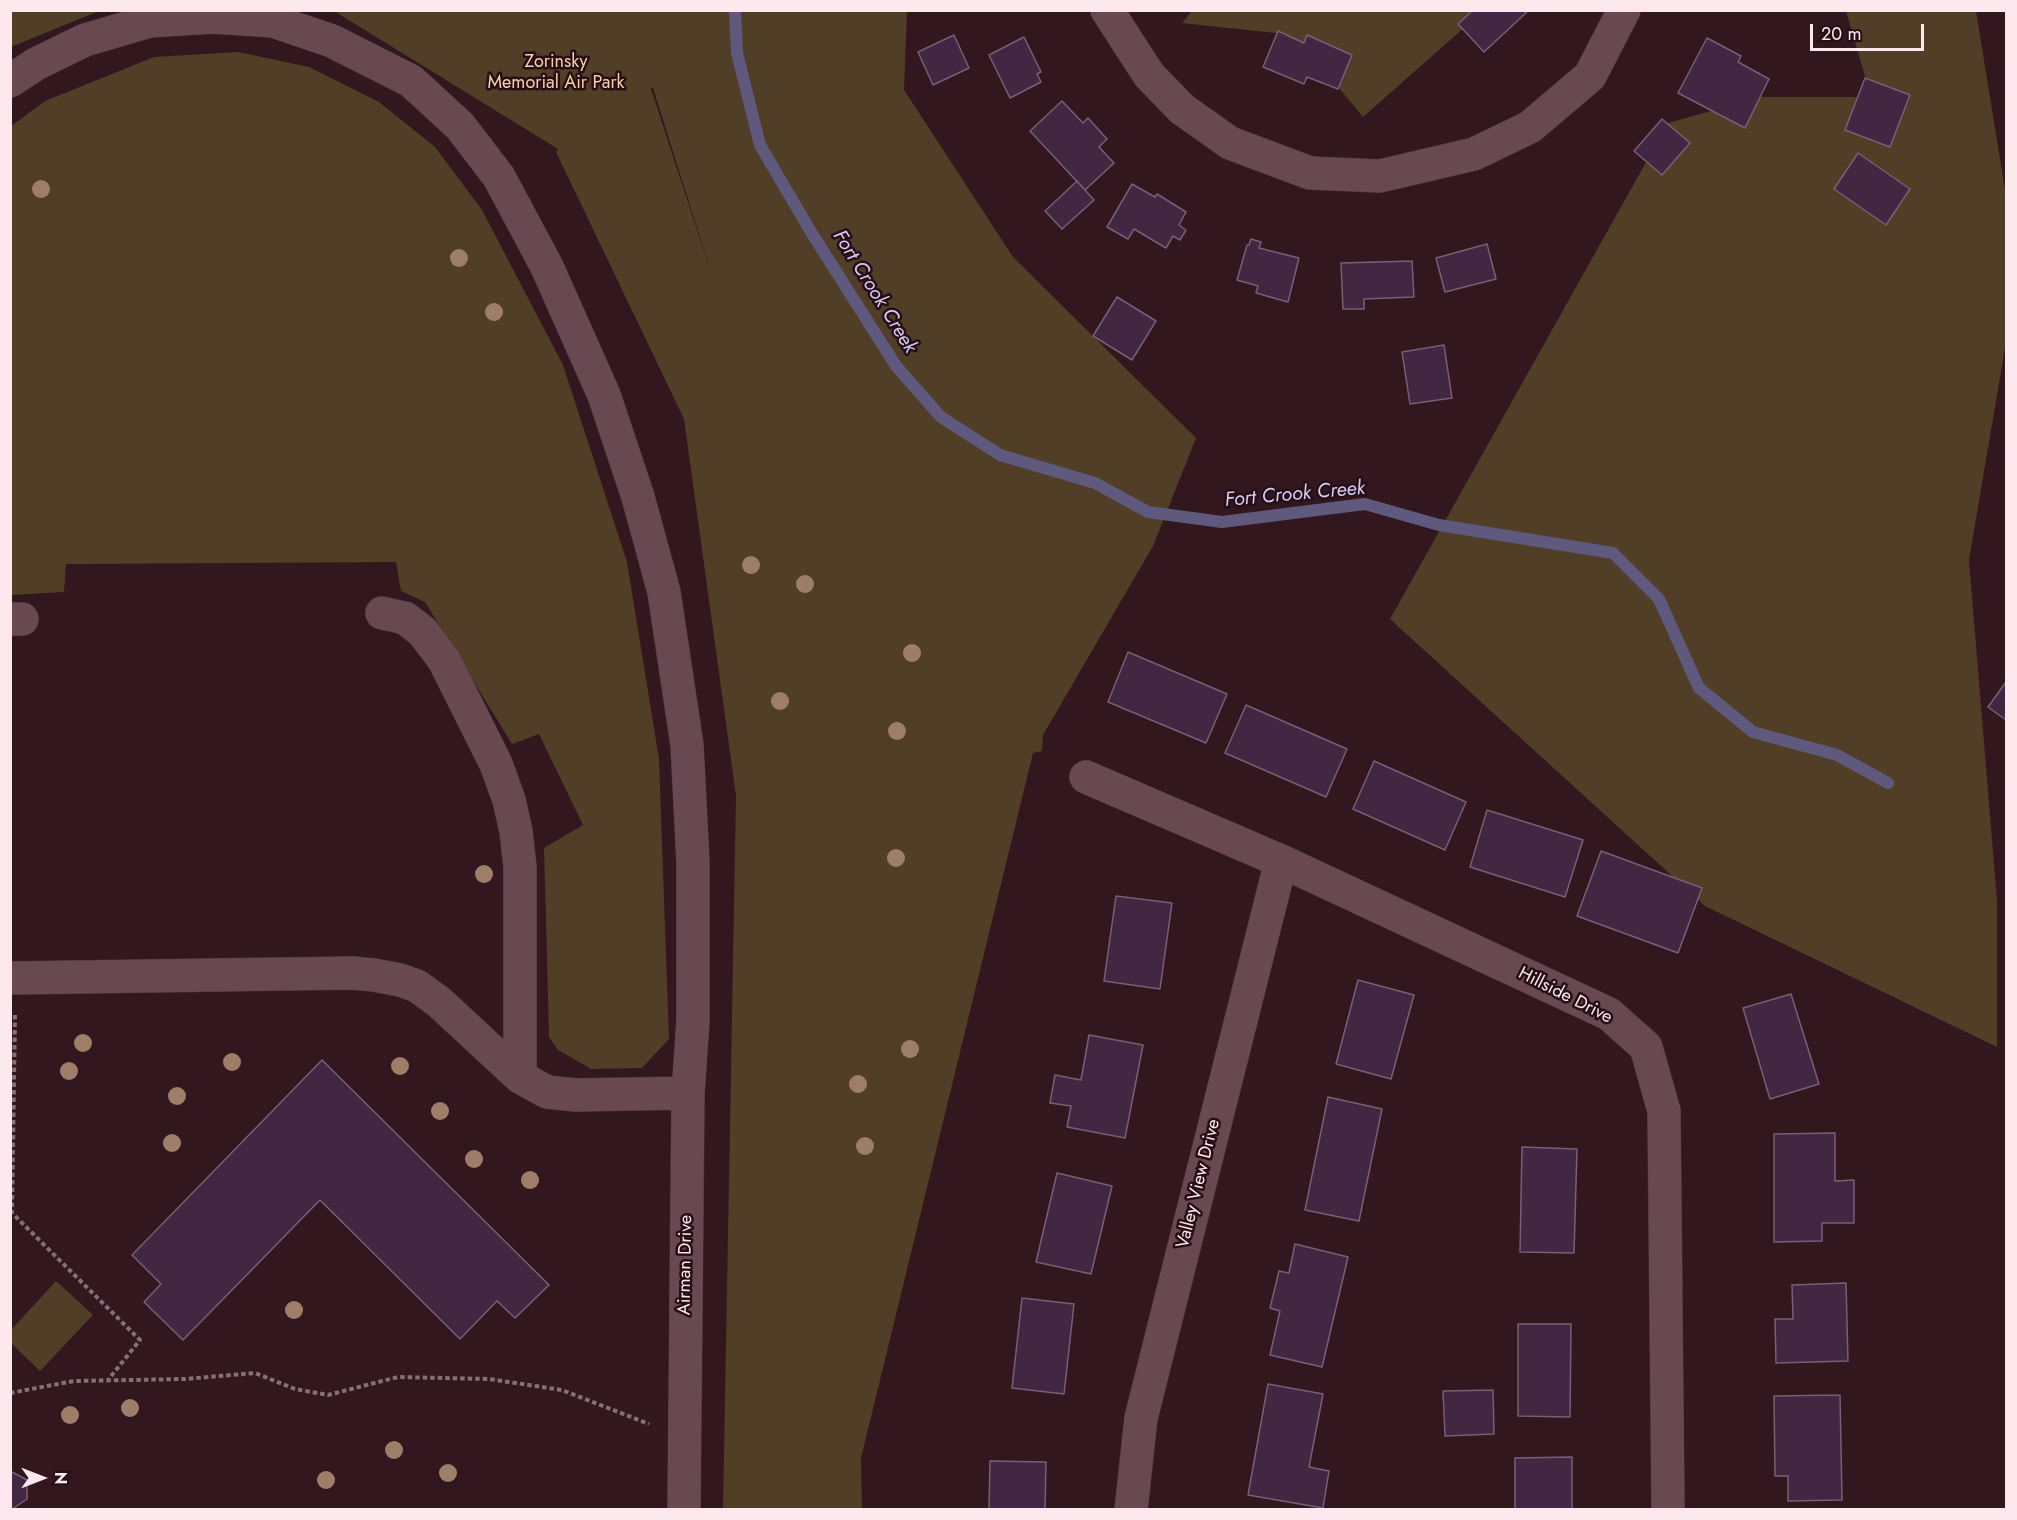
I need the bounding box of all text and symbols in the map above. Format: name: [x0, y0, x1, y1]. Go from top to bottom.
scale bar: [1813, 12, 1927, 50]
text: 20 m: [1821, 21, 1861, 47]
park label: Zorinsky Memorial Air Park: [488, 52, 624, 94]
water label: Fort Crook Creek: [827, 226, 921, 358]
water label: Fort Crook Creek: [1224, 477, 1366, 513]
street label: Hillside Drive: [1514, 963, 1616, 1029]
street label: Valley View Drive: [1172, 1117, 1226, 1251]
street label: Airman Drive: [674, 1215, 698, 1315]
north arrow: [12, 1448, 72, 1508]
text: N: [49, 1472, 72, 1484]

